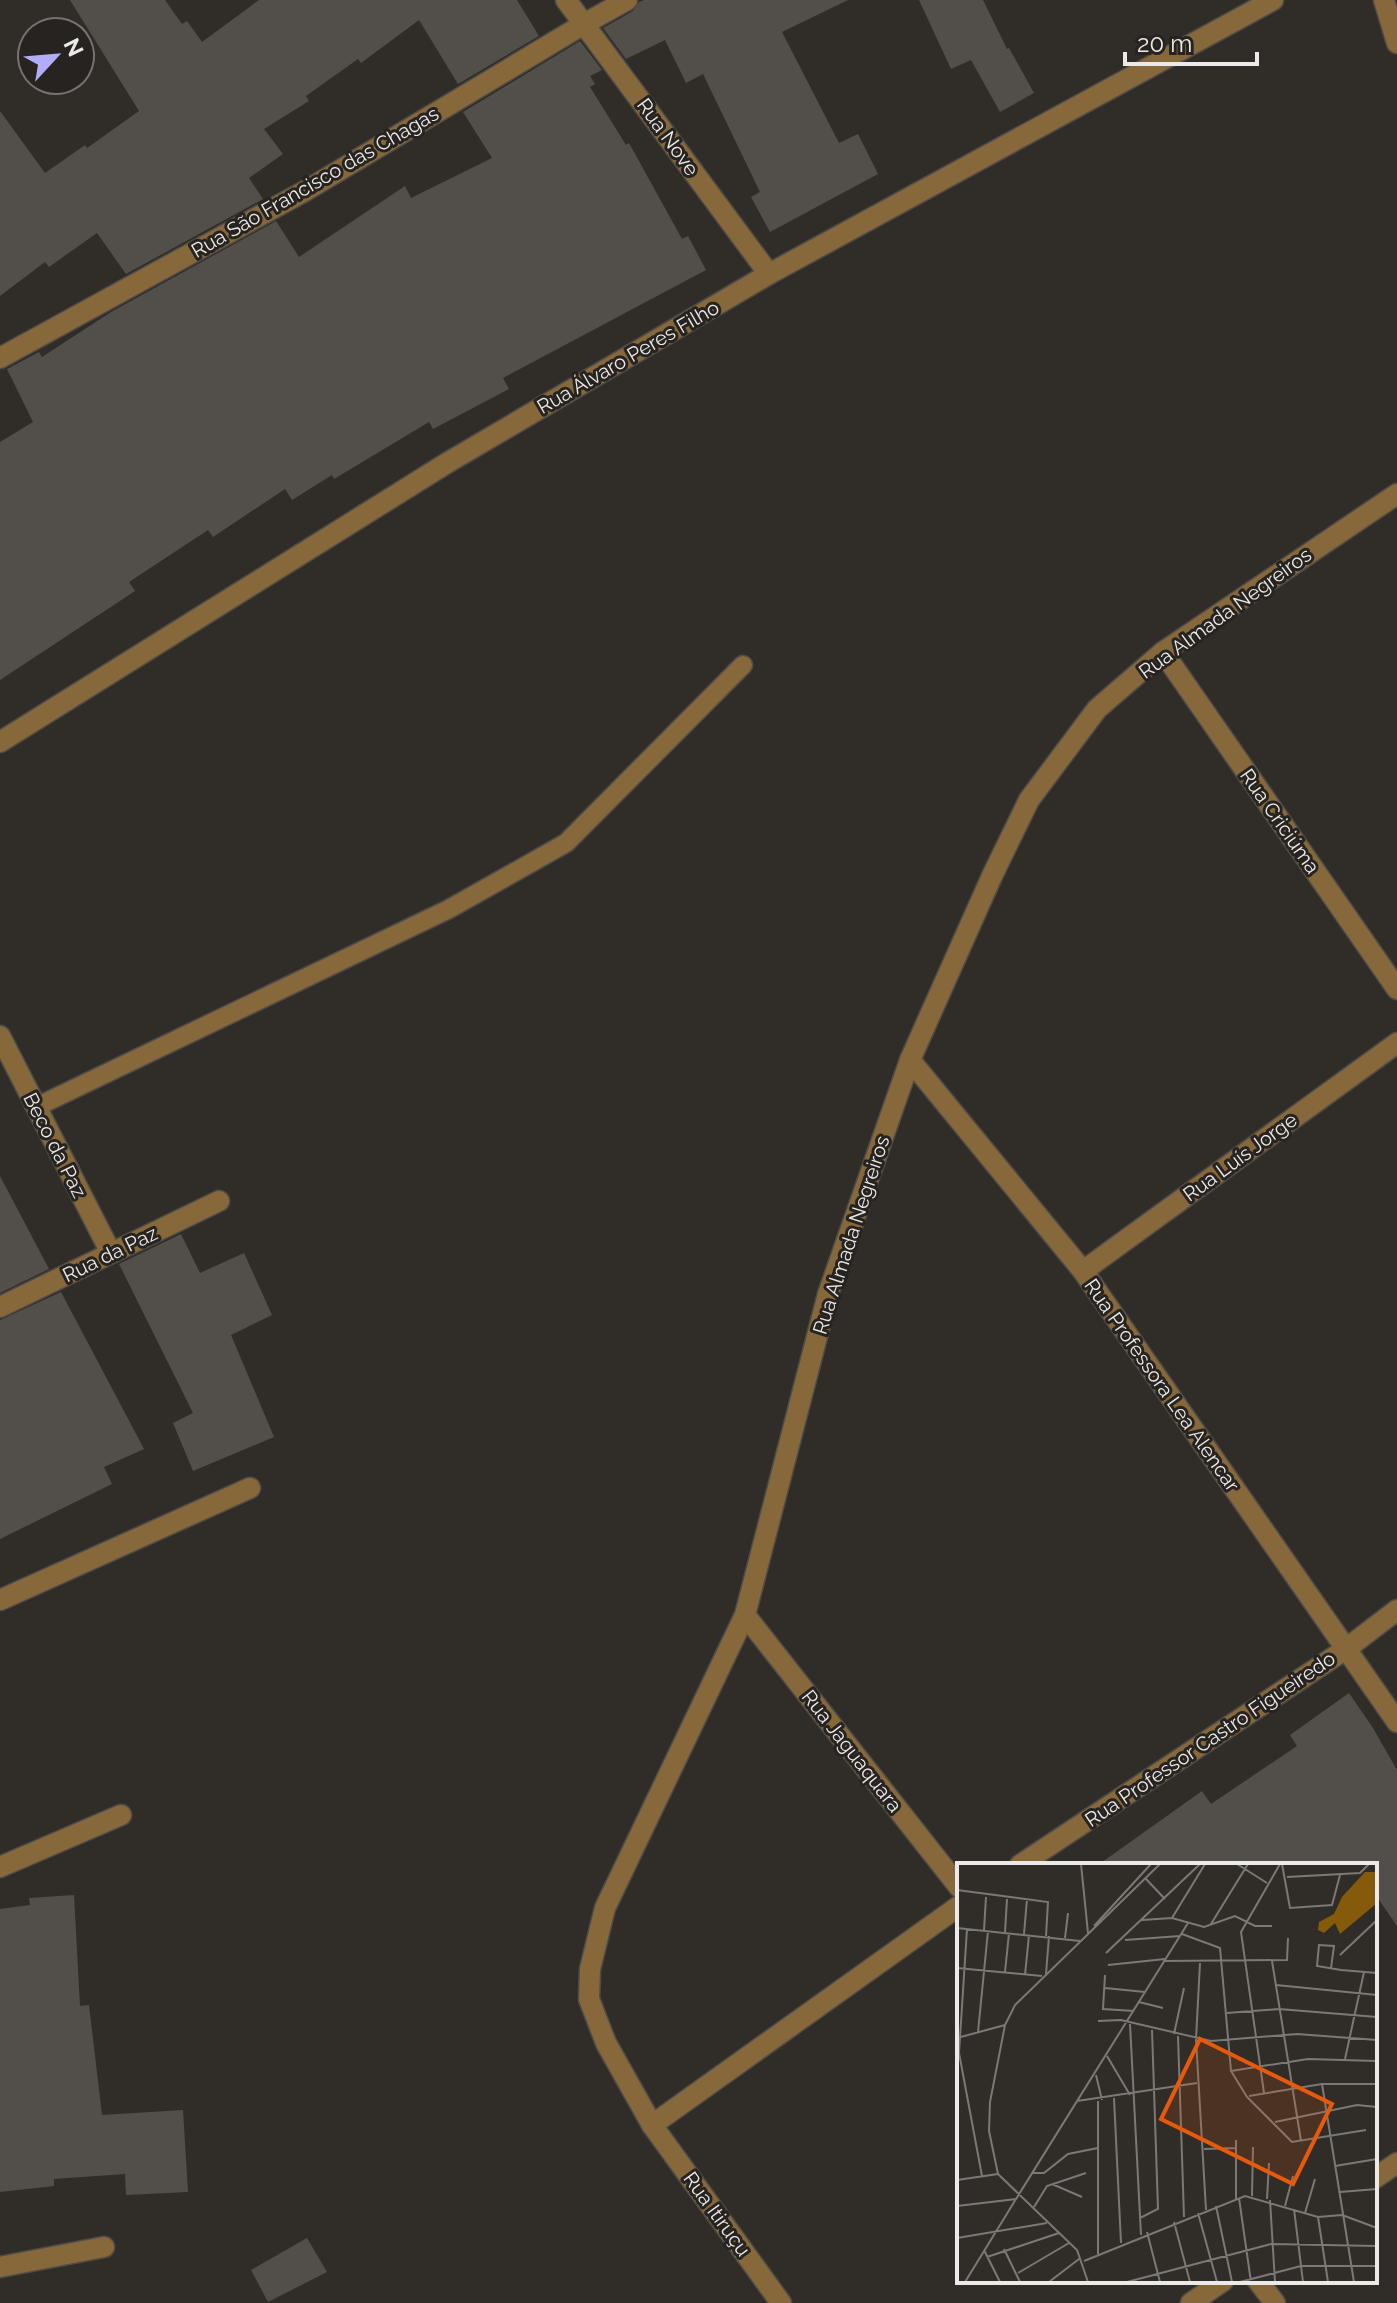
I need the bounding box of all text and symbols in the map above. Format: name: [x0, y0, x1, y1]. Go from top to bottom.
north arrow: [16, 16, 96, 96]
scale bar: [1125, 16, 1257, 66]
text: 20 m: [1137, 29, 1192, 58]
text: N: [59, 34, 89, 60]
street label: Rua Nove: [632, 94, 704, 181]
street label: Rua São Francisco das Chagas: [187, 101, 443, 263]
street label: Rua Álvaro Peres Filho: [533, 295, 723, 419]
street label: Rua Almada Negreiros: [1134, 542, 1316, 684]
street label: Rua Criciúma: [1235, 764, 1325, 878]
street label: Beco da Paz: [18, 1089, 92, 1202]
street label: Rua Luís Jorge: [1178, 1107, 1302, 1206]
street label: Rua Almada Negreiros: [808, 1133, 894, 1337]
street label: Rua da Paz: [59, 1221, 161, 1287]
street label: Rua Professora Lea Alencar: [1079, 1274, 1245, 1496]
street label: Rua Professor Castro Figueiredo: [1080, 1646, 1340, 1832]
street label: Rua Jaguaquara: [797, 1685, 907, 1817]
inset map: [957, 1863, 1377, 2283]
street label: Rua Itiruçu: [678, 2167, 756, 2261]

